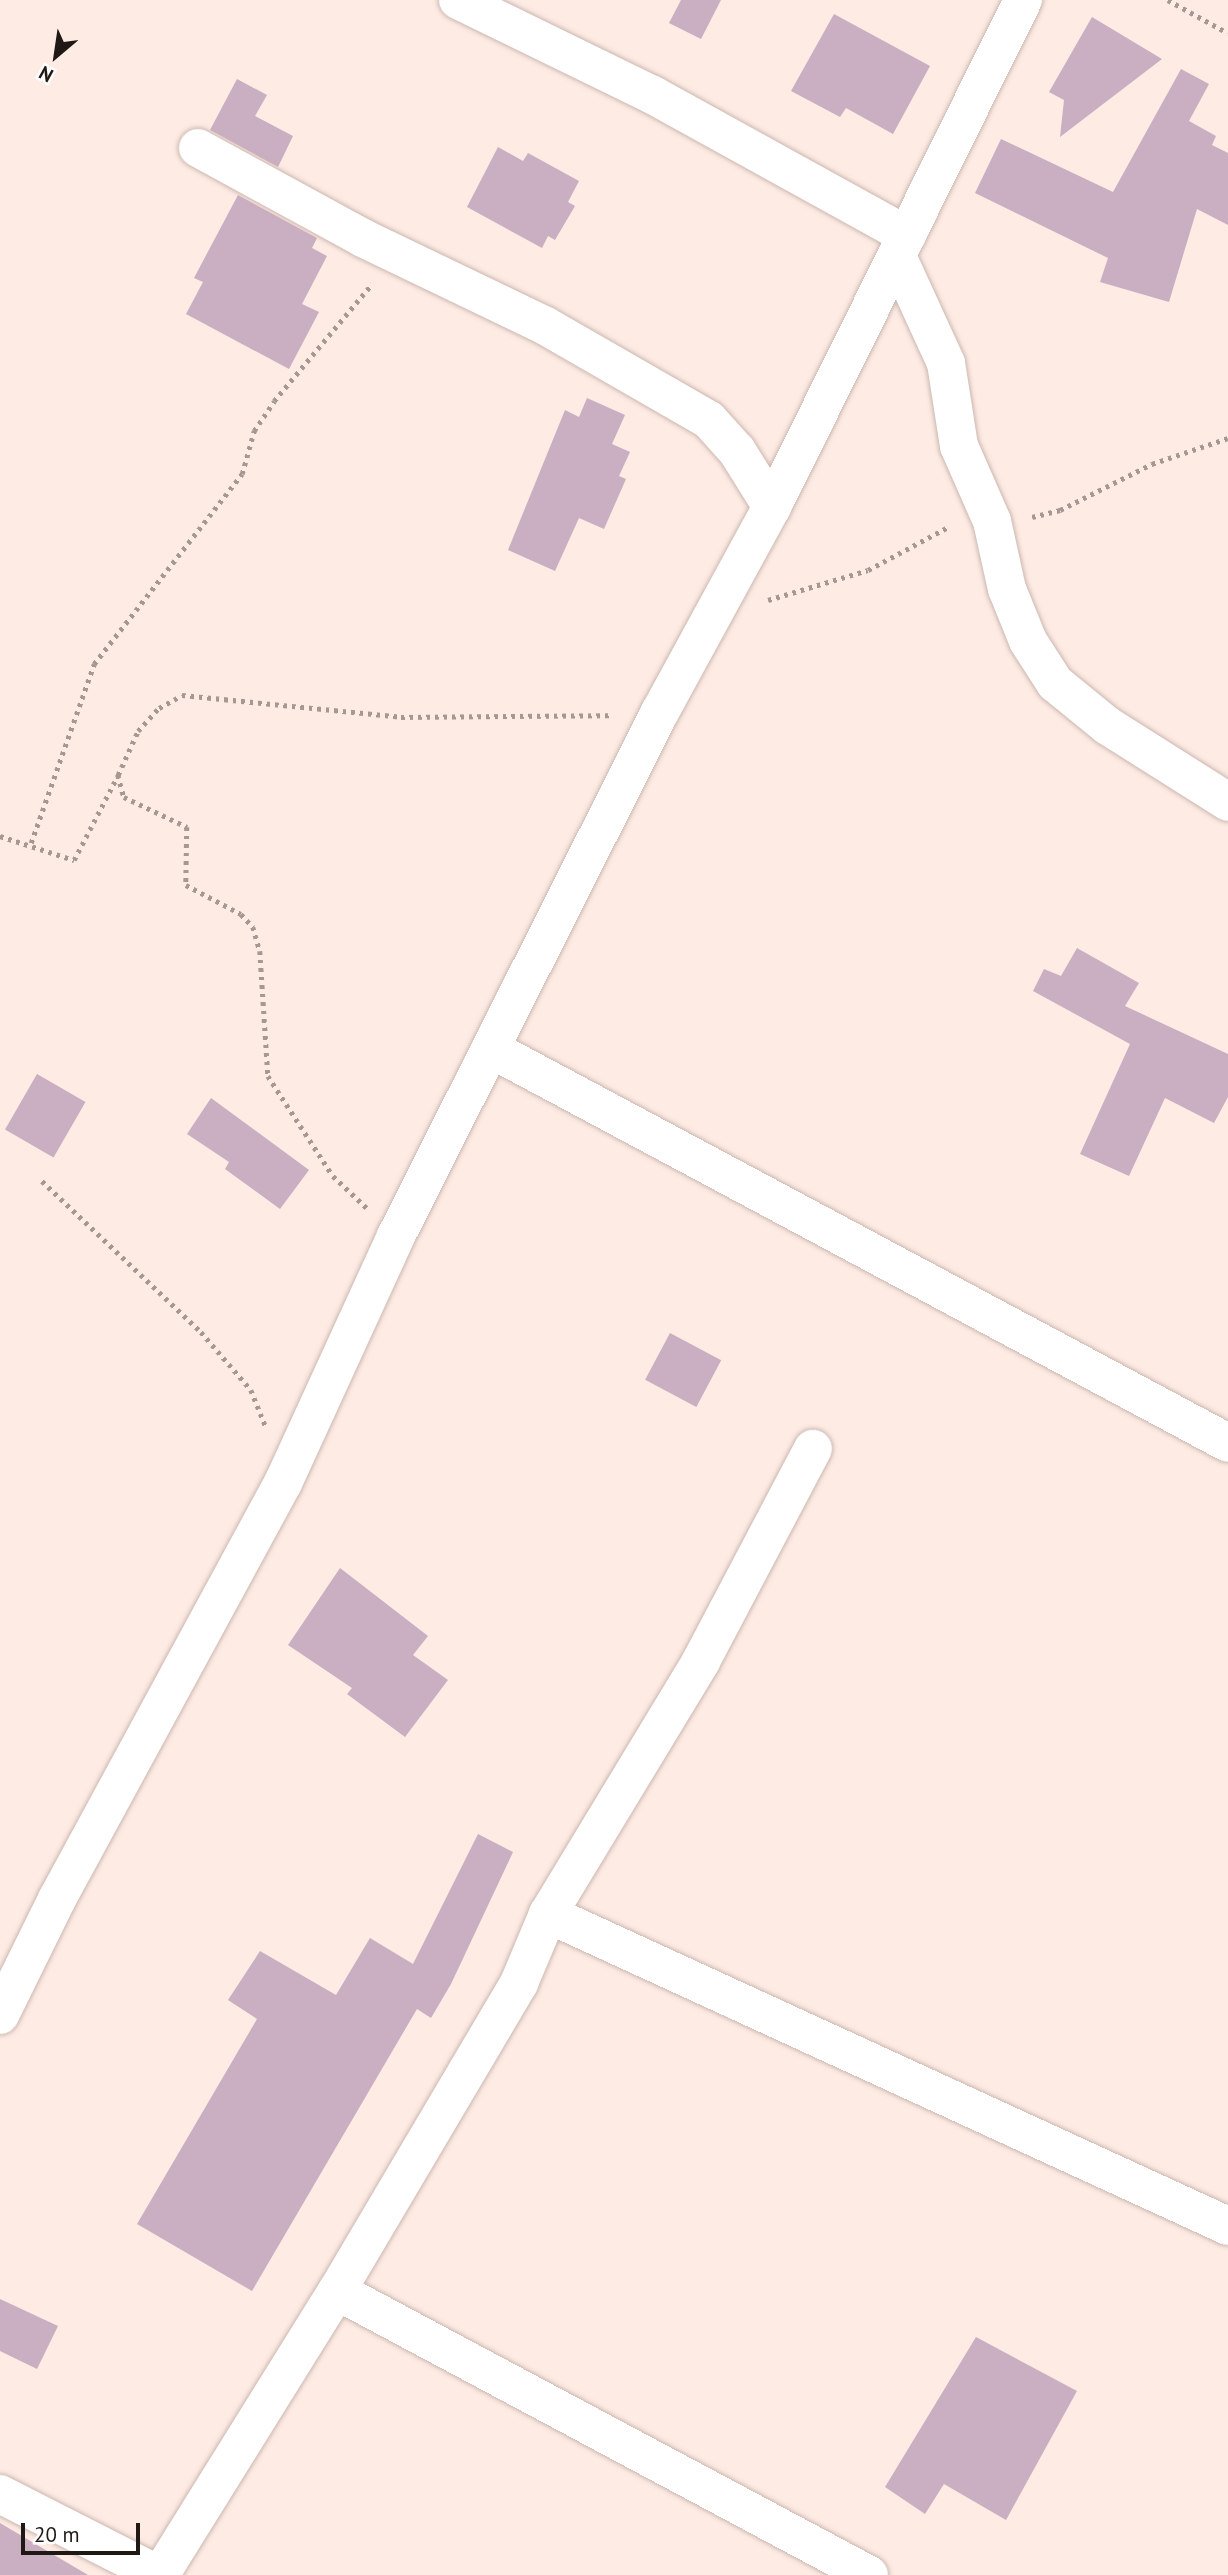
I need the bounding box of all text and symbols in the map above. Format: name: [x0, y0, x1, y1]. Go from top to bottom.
north arrow: [21, 21, 91, 91]
text: N: [35, 61, 57, 88]
scale bar: [24, 2508, 144, 2552]
text: 20 m: [34, 2521, 80, 2548]

